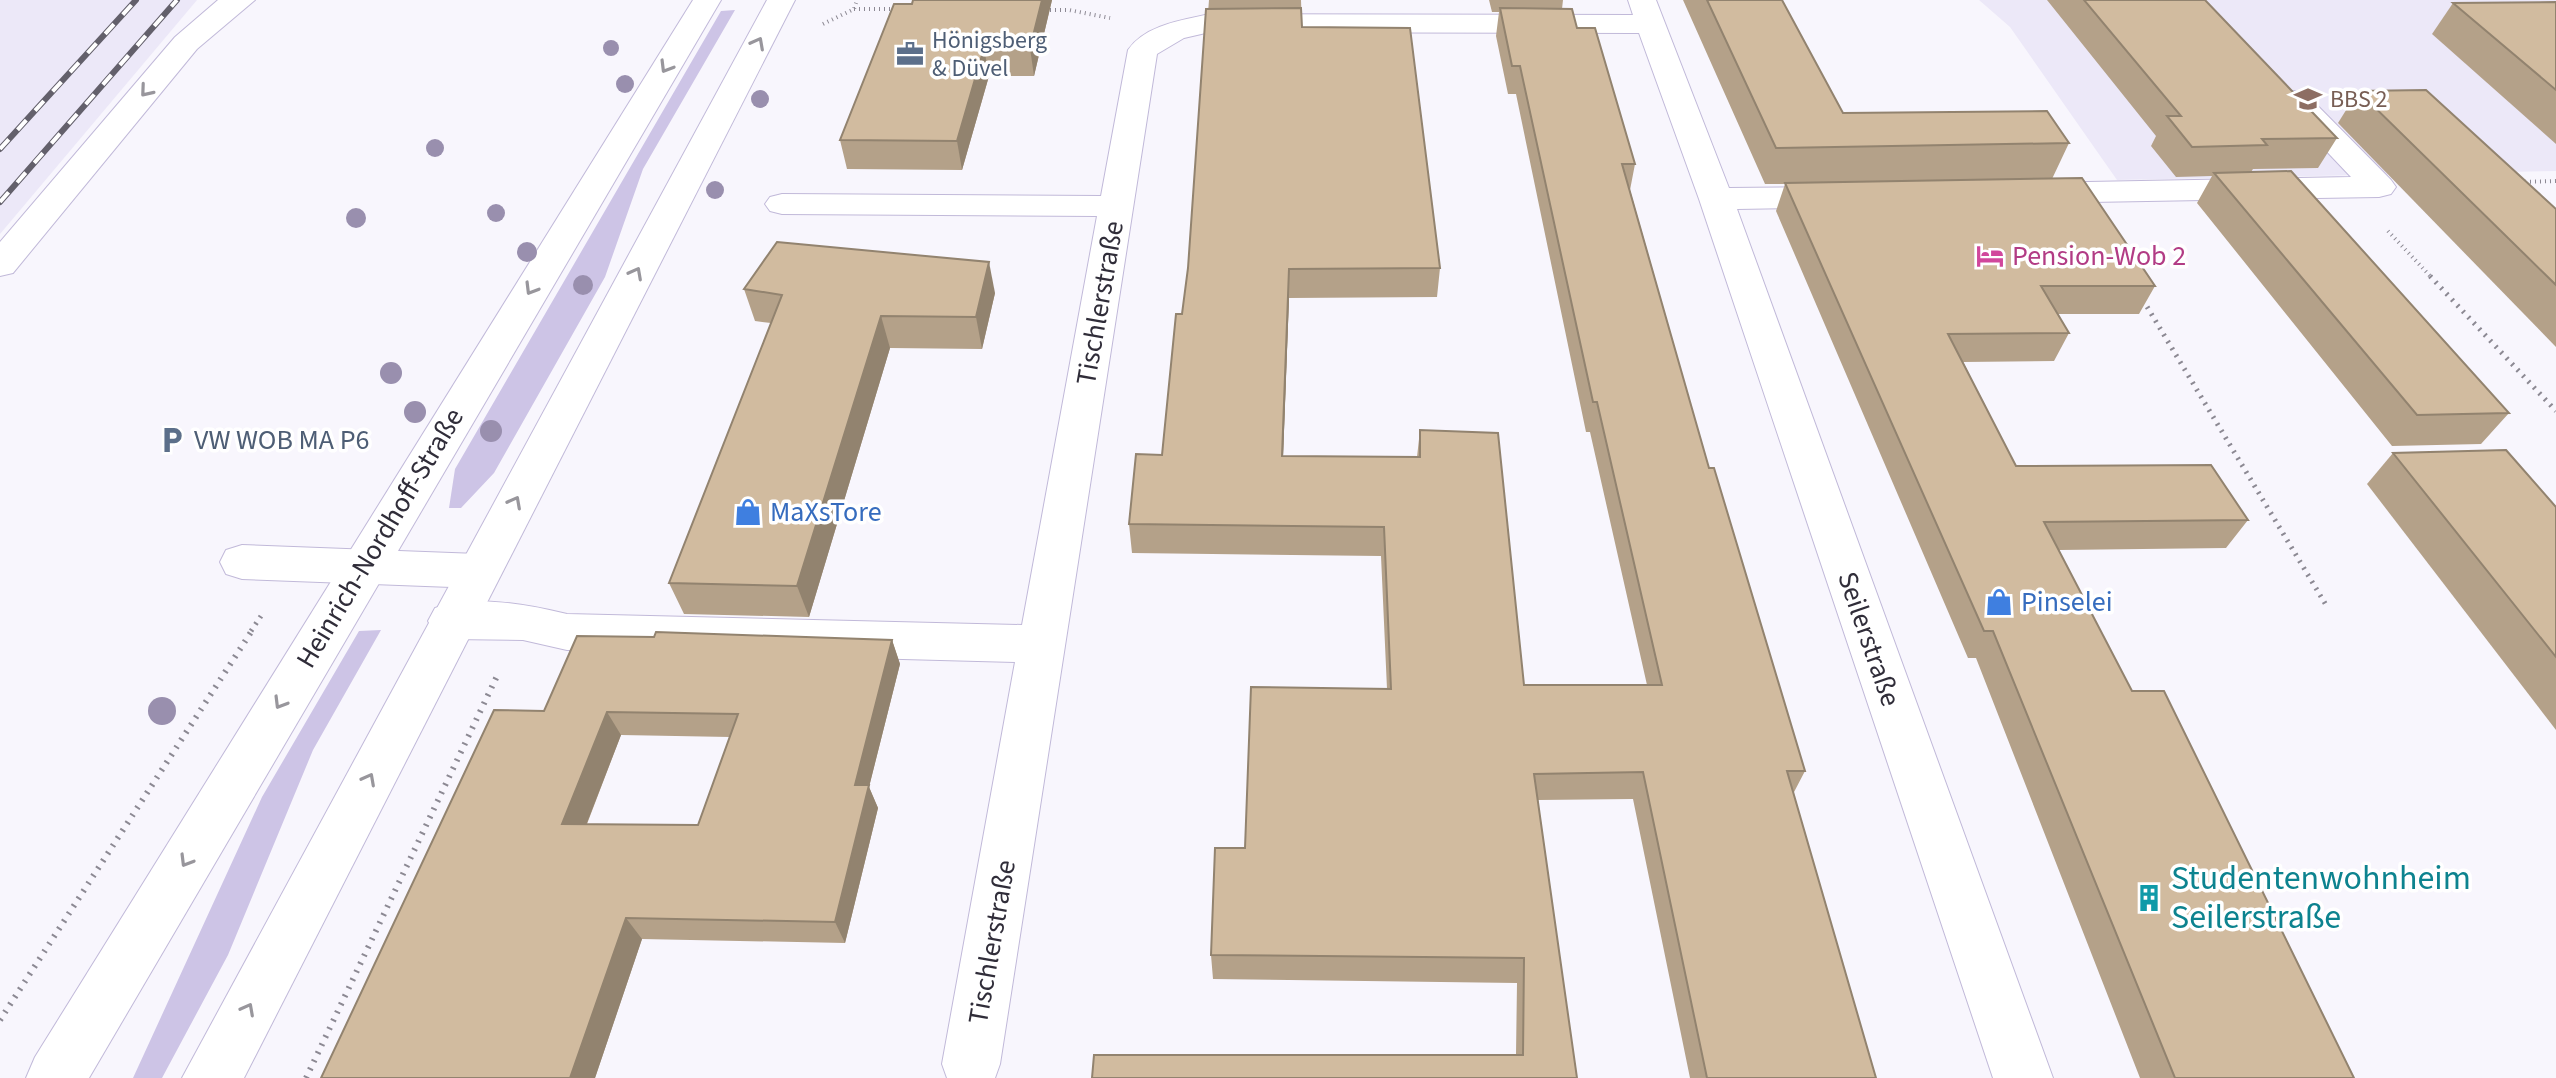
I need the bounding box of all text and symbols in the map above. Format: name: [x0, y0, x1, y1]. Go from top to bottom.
place label: Hönigsberg & Düvel: [932, 23, 1047, 86]
one-way arrow: [749, 37, 764, 51]
office icon: Hönigsberg & Düvel: [895, 39, 925, 69]
one-way arrow: [660, 58, 676, 73]
one-way arrow: [141, 81, 156, 96]
place label: BBS 2: [2330, 82, 2387, 117]
school or university icon: BBS 2: [2293, 84, 2323, 114]
street label: Tischlerstraße: [1066, 218, 1134, 388]
place label: Pension-Wob 2: [2012, 236, 2186, 276]
hotel icon: Pension-Wob 2: [1975, 241, 2005, 271]
one-way arrow: [627, 266, 642, 281]
one-way arrow: [525, 280, 541, 295]
street label: Heinrich-Nordhoff-Straße: [286, 400, 474, 676]
place label: VW WOB MA P6: [194, 420, 369, 460]
parking icon: VW WOB MA P6: [157, 425, 187, 455]
place label: MaXsTore: [770, 492, 882, 532]
one-way arrow: [505, 496, 520, 511]
shop icon: MaXsTore: [733, 497, 763, 527]
street label: Seilerstraße: [1827, 566, 1911, 712]
place label: Pinselei: [2021, 582, 2113, 622]
shop icon: Pinselei: [1984, 587, 2014, 617]
one-way arrow: [274, 694, 290, 709]
one-way arrow: [359, 772, 374, 787]
one-way arrow: [180, 852, 195, 867]
place label: Studentenwohnheim Seilerstraße: [2171, 854, 2471, 942]
street label: Tischlerstraße: [958, 857, 1026, 1027]
building icon: Studentenwohnheim Seilerstraße: [2134, 883, 2164, 913]
one-way arrow: [238, 1003, 253, 1017]

